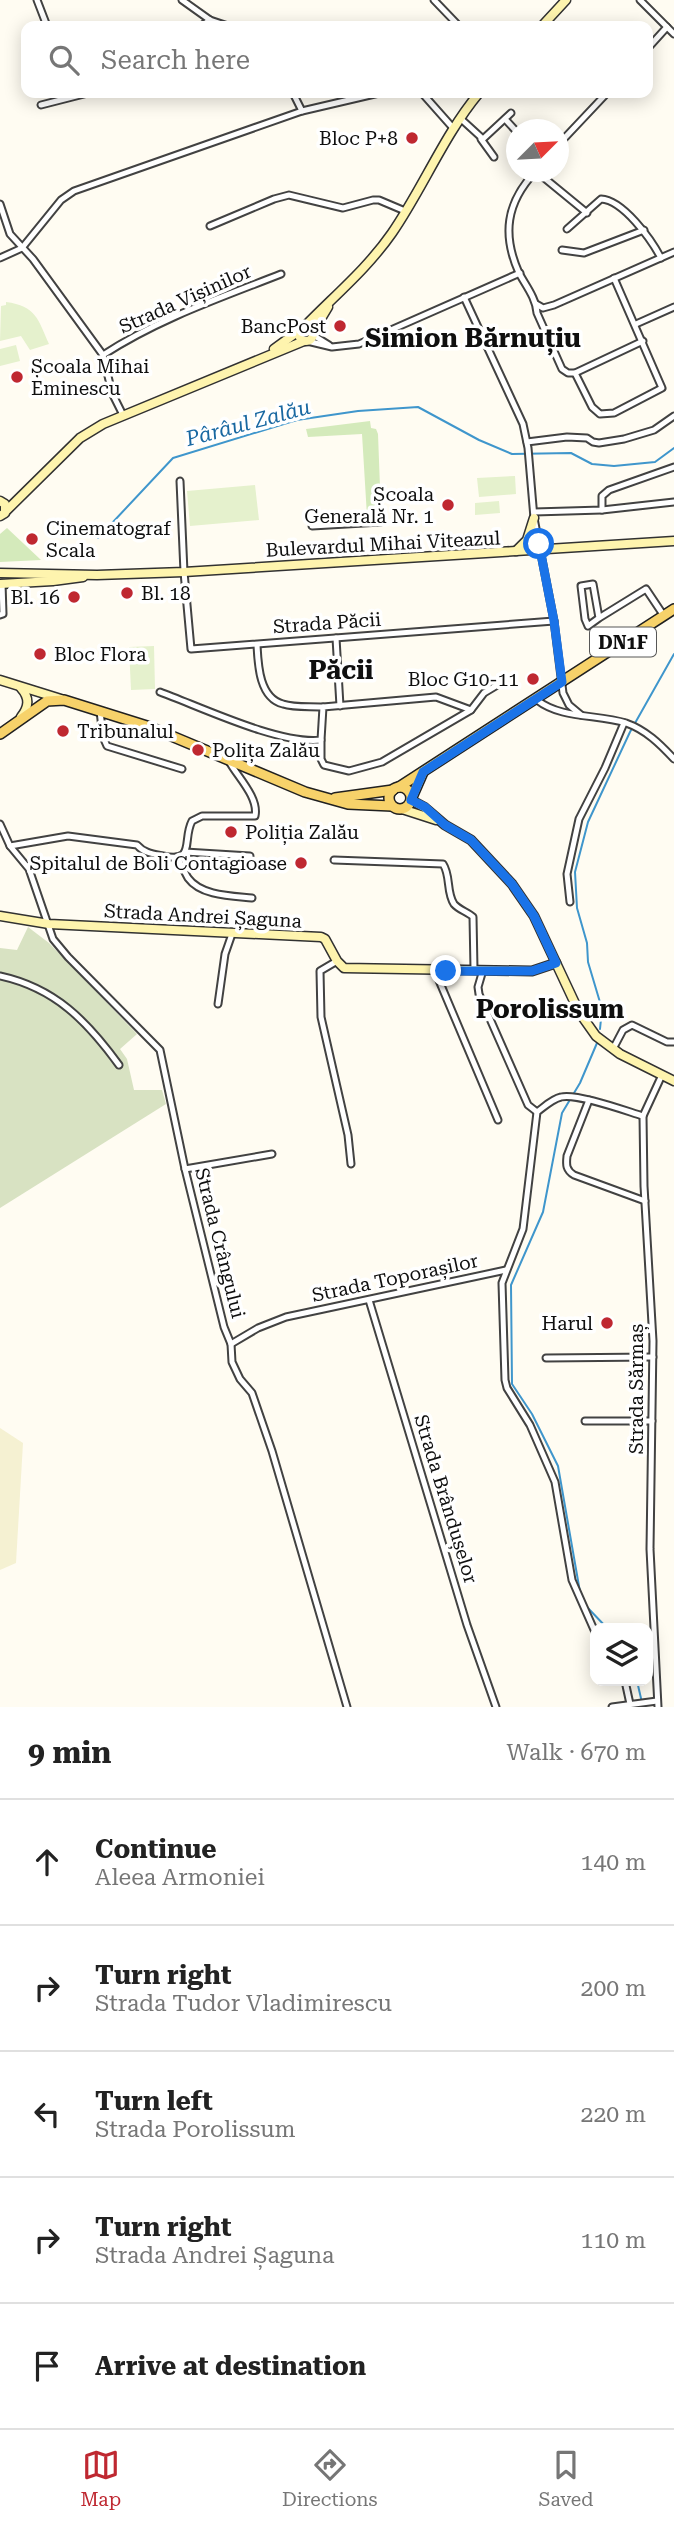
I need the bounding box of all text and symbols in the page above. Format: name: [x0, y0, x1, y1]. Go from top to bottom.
search box: [21, 21, 653, 98]
icon: search: [45, 41, 83, 79]
text: Search here: [101, 45, 250, 75]
north arrow: [506, 119, 569, 182]
place label: Bloc P+8: [319, 127, 398, 150]
marker: Bloc P+8: [404, 130, 420, 146]
street label: Strada Vișinilor: [115, 260, 256, 340]
place label: BancPost: [241, 315, 326, 338]
marker: BancPost: [332, 318, 348, 334]
district label: Simion Bărnuțiu: [365, 323, 581, 356]
place label: Școala Mihai Eminescu: [31, 355, 149, 400]
marker: Școala Mihai Eminescu: [9, 369, 25, 385]
water label: Pârâul Zalău: [182, 395, 313, 451]
place label: Școala Generală Nr. 1: [304, 483, 435, 528]
marker: Școala Generală Nr. 1: [440, 497, 456, 513]
place label: Cinematograf Scala: [46, 517, 171, 562]
street label: Bulevardul Mihai Viteazul: [265, 526, 501, 562]
route start: [523, 528, 554, 559]
marker: Cinematograf Scala: [24, 531, 40, 547]
place label: Bl. 18: [141, 582, 191, 605]
marker: Bl. 18: [119, 585, 135, 601]
place label: Bl. 16: [10, 586, 60, 609]
marker: Bl. 16: [66, 589, 82, 605]
street label: Strada Păcii: [272, 608, 382, 638]
road number: DN1F: [590, 628, 656, 656]
place label: Bloc Flora: [54, 643, 147, 666]
marker: Bloc Flora: [32, 646, 48, 662]
district label: Păcii: [309, 655, 374, 685]
place label: Bloc G10-11: [408, 668, 519, 691]
marker: Bloc G10-11: [525, 671, 541, 687]
place label: Tribunalul: [77, 720, 174, 743]
marker: Tribunalul: [55, 723, 71, 739]
place label: Polița Zalău: [212, 739, 320, 764]
marker: Polița Zalău: [190, 742, 206, 758]
place label: Poliția Zalău: [245, 821, 359, 846]
marker: Poliția Zalău: [223, 824, 239, 840]
place label: Spitalul de Boli Contagioase: [29, 852, 287, 875]
marker: Spitalul de Boli Contagioase: [293, 855, 309, 871]
street label: Strada Andrei Șaguna: [103, 899, 303, 935]
route end: [430, 955, 461, 986]
district label: Porolissum: [476, 994, 624, 1024]
street label: Strada Crângului: [190, 1165, 250, 1321]
street label: Strada Toporașilor: [310, 1249, 481, 1309]
place label: Harul: [542, 1312, 593, 1335]
marker: Harul: [599, 1315, 615, 1331]
street label: Strada Sărmaș: [625, 1324, 650, 1454]
street label: Strada Brândușelor: [407, 1412, 483, 1587]
map controls: [590, 1623, 653, 1686]
button: layers: [590, 1623, 653, 1686]
text: 9 min: [28, 1735, 111, 1770]
text: Walk · 670 m: [507, 1739, 646, 1766]
text: Continue: [95, 1834, 217, 1864]
icon: ahead: [28, 1843, 66, 1881]
text: 140 m: [581, 1849, 646, 1876]
text: Aleea Armoniei: [95, 1864, 265, 1891]
text: Turn right: [95, 1960, 231, 1990]
icon: right: [28, 1969, 66, 2007]
text: 200 m: [581, 1975, 646, 2002]
text: Strada Tudor Vladimirescu: [95, 1990, 392, 2017]
text: Turn left: [95, 2086, 213, 2116]
icon: left: [28, 2095, 66, 2133]
text: 220 m: [581, 2101, 646, 2128]
text: Strada Porolissum: [95, 2116, 296, 2143]
text: Turn right: [95, 2212, 231, 2242]
icon: right: [28, 2221, 66, 2259]
text: 110 m: [581, 2227, 646, 2254]
text: Strada Andrei Șaguna: [95, 2242, 335, 2269]
icon: arrive: [28, 2347, 66, 2385]
text: Arrive at destination: [95, 2351, 366, 2381]
tab: Map: [80, 2446, 121, 2511]
tab: Directions: [282, 2446, 378, 2511]
tab: Saved: [538, 2446, 594, 2511]

